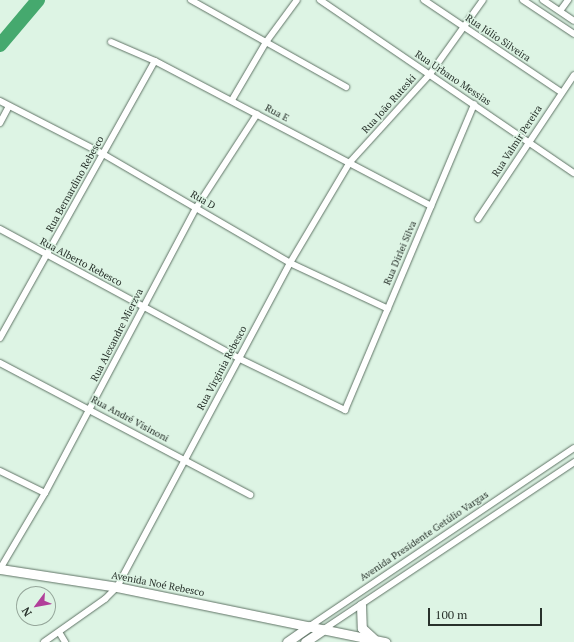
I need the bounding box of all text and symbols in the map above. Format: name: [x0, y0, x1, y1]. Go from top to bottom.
street label: Rua Júlio Silveira: [463, 12, 533, 64]
street label: Rua Urbano Messias: [413, 48, 493, 108]
street label: Rua João Ruteski: [359, 72, 419, 136]
street label: Rua E: [263, 102, 291, 124]
street label: Rua Valmir Pereira: [489, 103, 545, 179]
street label: Rua Bernardino Rebesco: [44, 134, 106, 234]
street label: Rua D: [188, 188, 218, 212]
street label: Rua Dirlei Silva: [381, 219, 419, 287]
street label: Rua Alberto Rebesco: [38, 235, 124, 289]
street label: Rua Alexandre Mierzva: [88, 287, 146, 383]
street label: Rua Virginia Rebesco: [195, 324, 249, 412]
street label: Rua André Visinoni: [89, 393, 171, 445]
street label: Avenida Presidente Getúlio Vargas: [357, 488, 491, 584]
street label: Avenida Noé Rebesco: [111, 569, 205, 599]
north arrow: [16, 586, 56, 626]
scale bar: [430, 600, 544, 626]
text: N: [19, 605, 35, 619]
text: 100 m: [435, 607, 467, 622]

